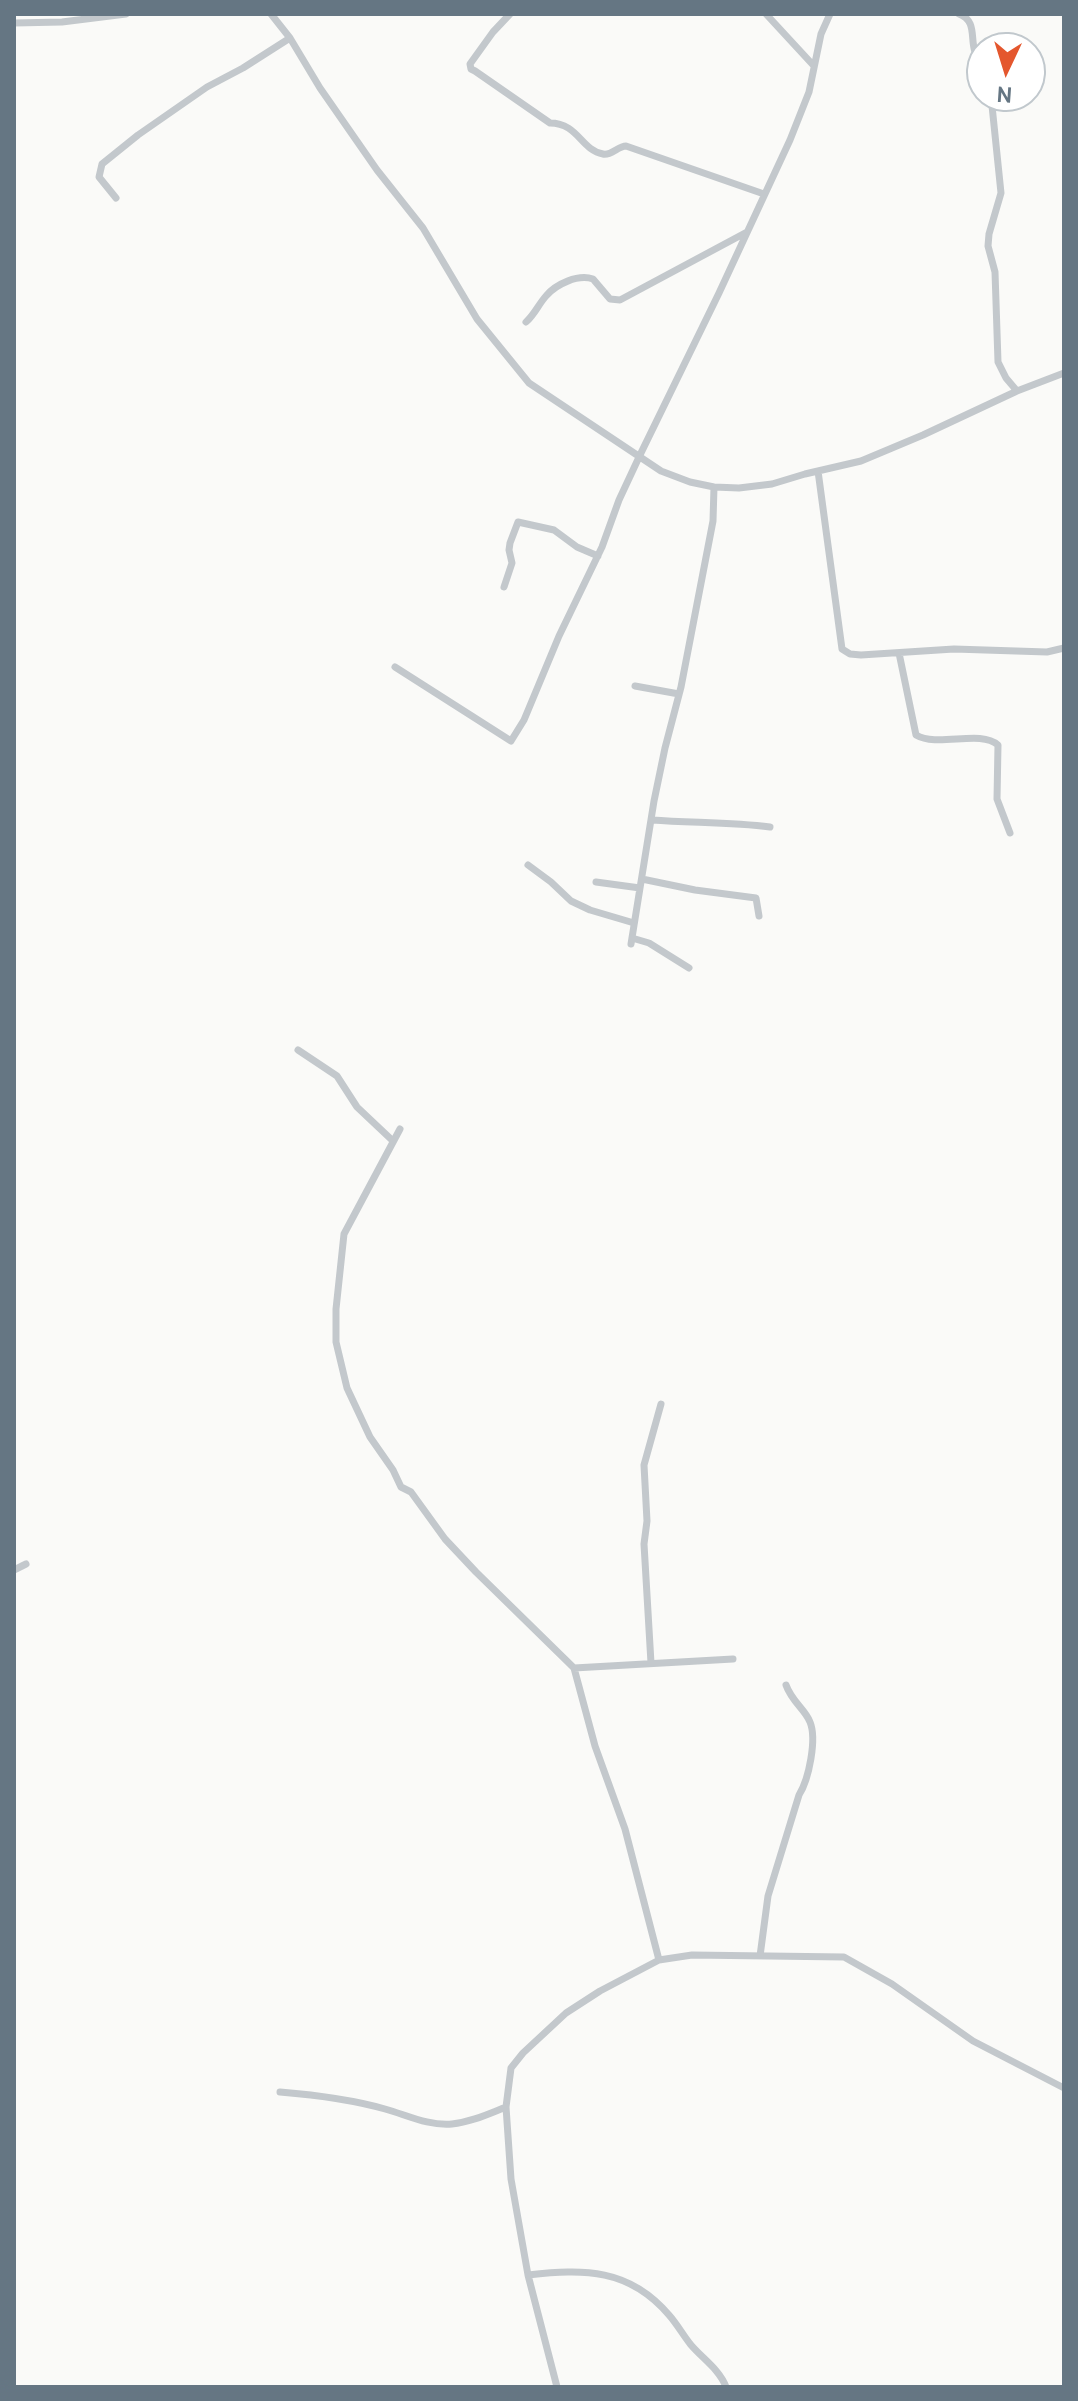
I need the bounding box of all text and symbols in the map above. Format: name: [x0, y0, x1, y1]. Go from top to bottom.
north arrow: [966, 32, 1046, 112]
text: N: [996, 80, 1013, 108]

